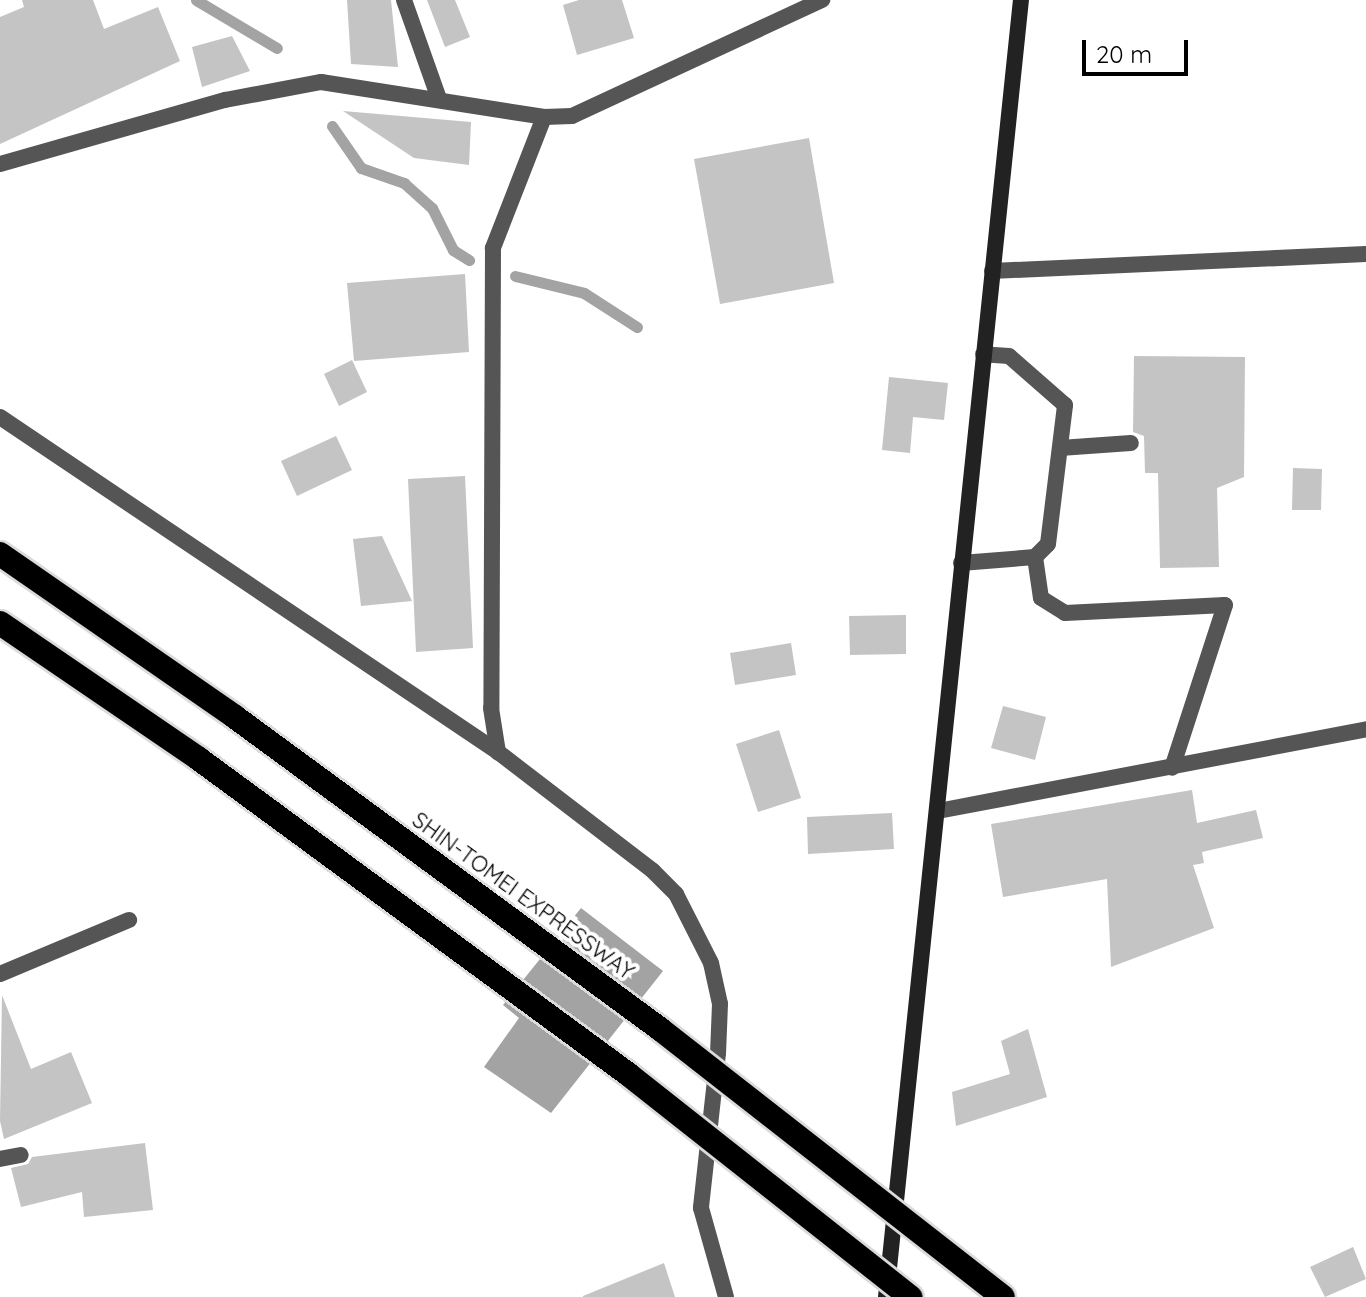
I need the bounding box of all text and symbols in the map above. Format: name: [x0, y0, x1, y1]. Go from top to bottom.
scale bar: [1086, 24, 1192, 74]
text: 20 m: [1096, 39, 1152, 69]
street label: SHIN-TOMEI EXPRESSWAY: [407, 807, 639, 985]

